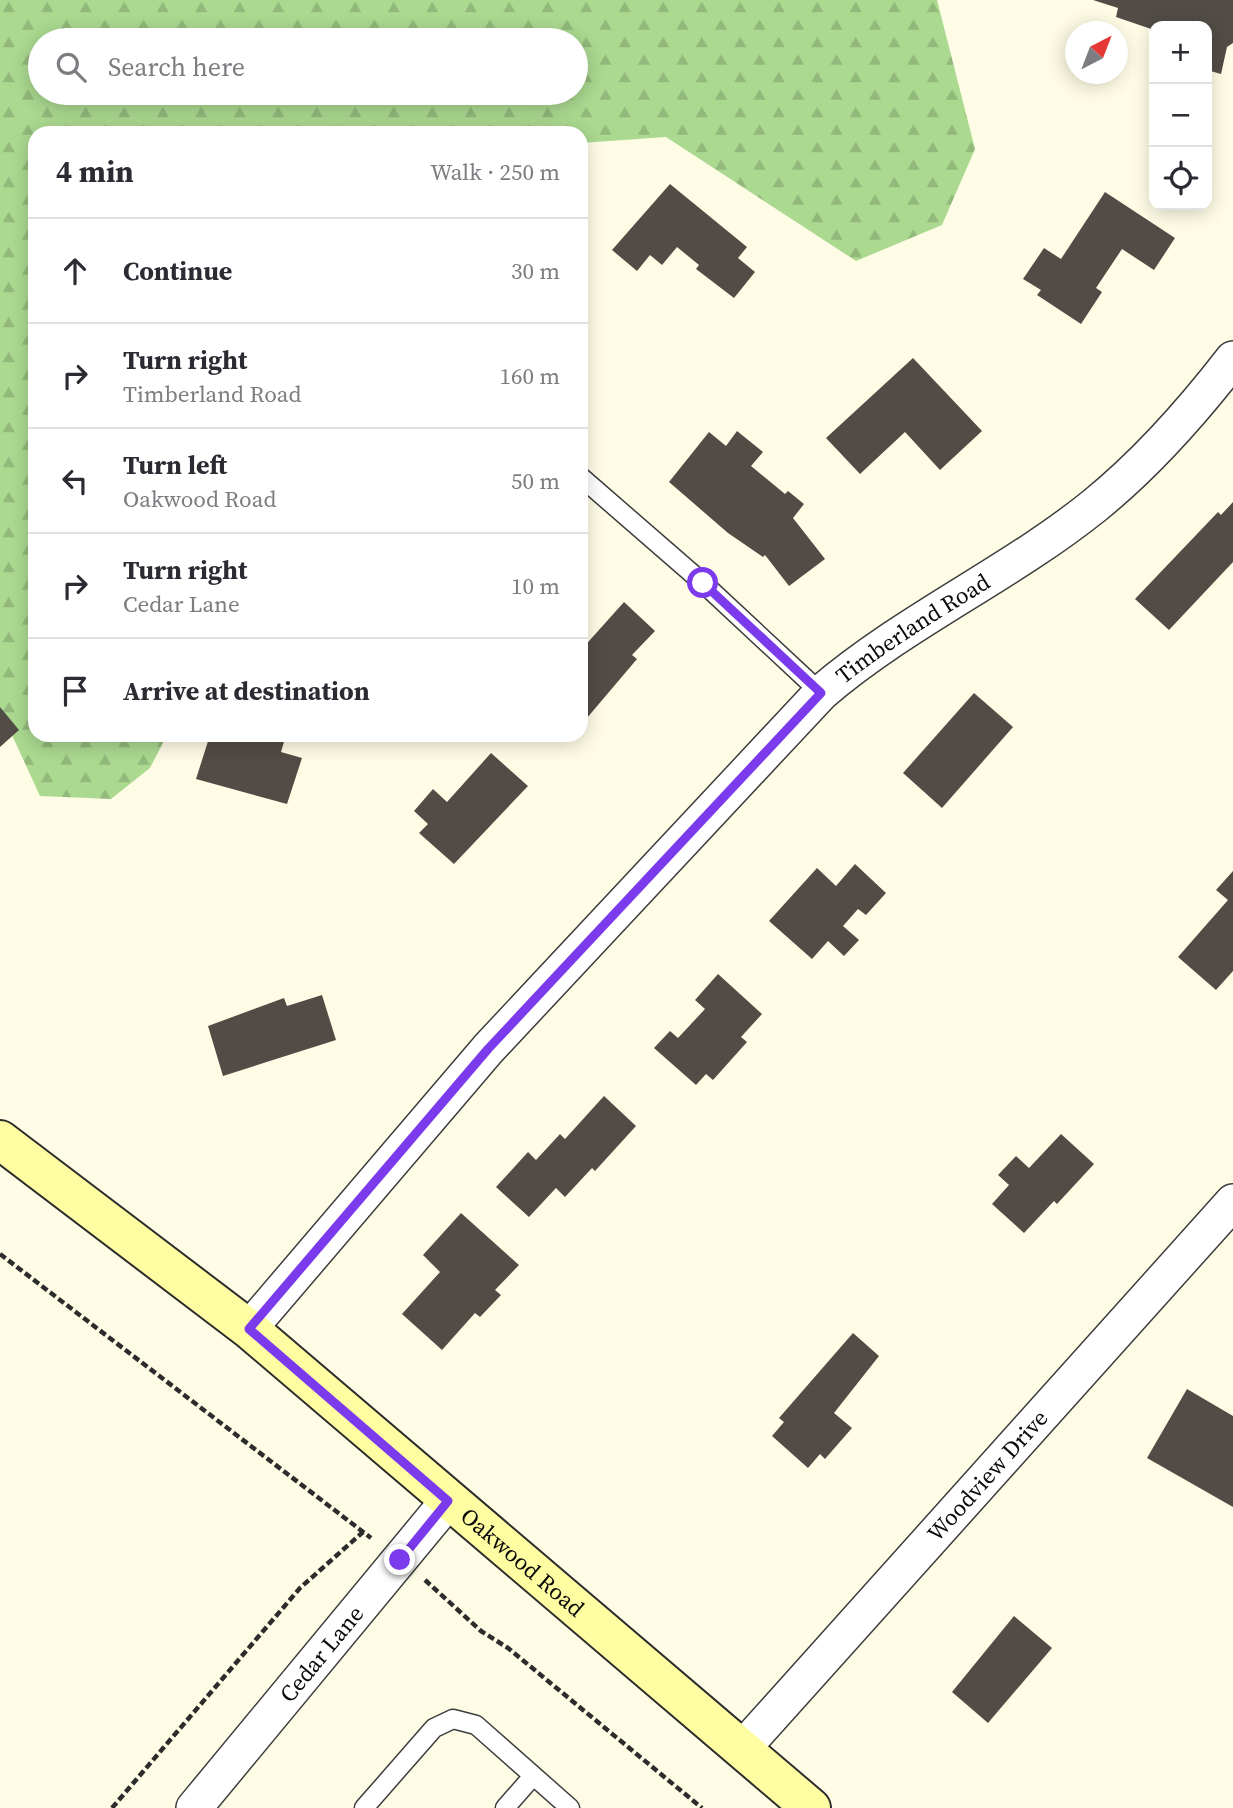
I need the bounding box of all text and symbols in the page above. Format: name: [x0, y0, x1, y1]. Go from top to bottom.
north arrow: [1065, 21, 1128, 84]
map controls: [1149, 21, 1212, 210]
button: +: [1149, 21, 1212, 84]
search box: [28, 28, 588, 105]
icon: search: [52, 48, 90, 86]
text: Search here: [108, 49, 245, 85]
button: −: [1149, 84, 1212, 147]
button: locate: [1149, 147, 1212, 210]
text: 4 min: [56, 151, 134, 192]
text: Walk · 250 m: [430, 156, 560, 188]
icon: ahead: [56, 252, 94, 290]
text: Continue: [123, 253, 232, 289]
text: 30 m: [511, 255, 560, 287]
text: Turn right: [123, 342, 247, 378]
icon: right: [56, 357, 94, 395]
text: 160 m: [499, 360, 560, 392]
text: Timberland Road: [123, 378, 302, 410]
text: Turn left: [123, 447, 227, 483]
icon: left: [56, 462, 94, 500]
text: 50 m: [511, 465, 560, 497]
text: Oakwood Road: [123, 483, 276, 515]
text: Turn right: [123, 552, 247, 588]
street label: Timberland Road: [829, 566, 996, 691]
icon: right: [56, 567, 94, 605]
route start: [687, 567, 718, 598]
text: 10 m: [511, 570, 560, 602]
text: Cedar Lane: [123, 588, 240, 620]
icon: arrive: [56, 672, 94, 710]
text: Arrive at destination: [123, 673, 370, 709]
street label: Woodview Drive: [920, 1403, 1055, 1548]
street label: Oakwood Road: [454, 1500, 591, 1624]
route end: [384, 1544, 415, 1575]
street label: Cedar Lane: [272, 1599, 371, 1709]

